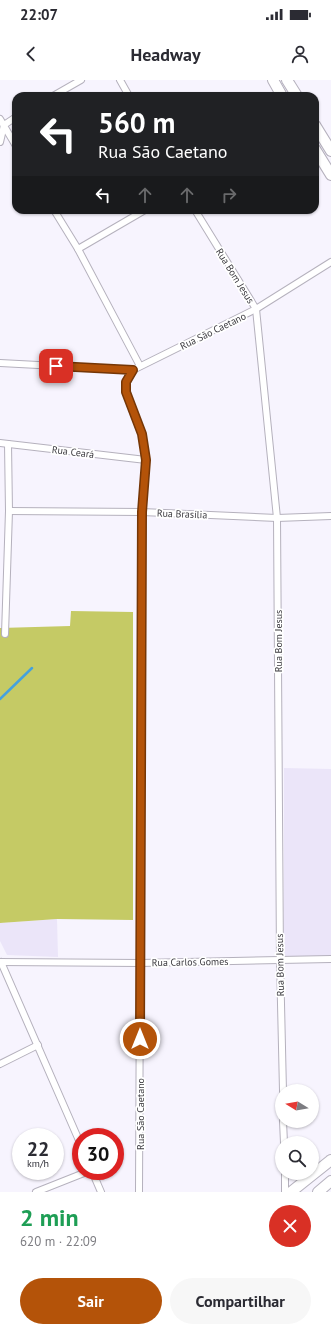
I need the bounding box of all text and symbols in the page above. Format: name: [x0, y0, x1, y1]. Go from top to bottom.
text: 22:07: [20, 5, 58, 24]
icon: back: [20, 43, 42, 65]
text: Headway: [130, 43, 201, 66]
icon: person: [289, 43, 311, 65]
text: 560 m: [98, 104, 175, 141]
icon: left: [32, 108, 84, 160]
text: Rua São Caetano: [98, 140, 227, 163]
icon: left: [92, 184, 114, 206]
icon: ahead: [134, 184, 156, 206]
icon: ahead: [176, 184, 198, 206]
icon: right: [218, 184, 240, 206]
street label: Rua Bom Jesus: [213, 246, 257, 306]
street label: Rua São Caetano: [178, 309, 248, 353]
pin: [39, 349, 73, 383]
icon: arrive: [45, 355, 67, 377]
street label: Rua Ceará: [51, 443, 95, 461]
street label: Rua Brasília: [157, 507, 208, 521]
street label: Rua Bom Jesus: [272, 610, 285, 672]
street label: Rua Bom Jesus: [273, 934, 287, 996]
street label: Rua Carlos Gomes: [151, 955, 229, 969]
position arrow: [119, 1018, 161, 1060]
street label: Rua São Caetano: [134, 1078, 147, 1150]
north arrow: [275, 1084, 319, 1128]
map controls: [275, 1084, 319, 1180]
speed limit sign: 30: [72, 1128, 124, 1180]
text: 22: [27, 1136, 49, 1162]
button: search: [275, 1136, 319, 1180]
text: km/h: [27, 1157, 49, 1170]
text: 2 min: [20, 1202, 79, 1233]
button: close: [269, 1205, 311, 1247]
text: 620 m · 22:09: [20, 1233, 97, 1250]
button: Sair: [20, 1278, 162, 1324]
button: Compartilhar: [170, 1278, 311, 1324]

